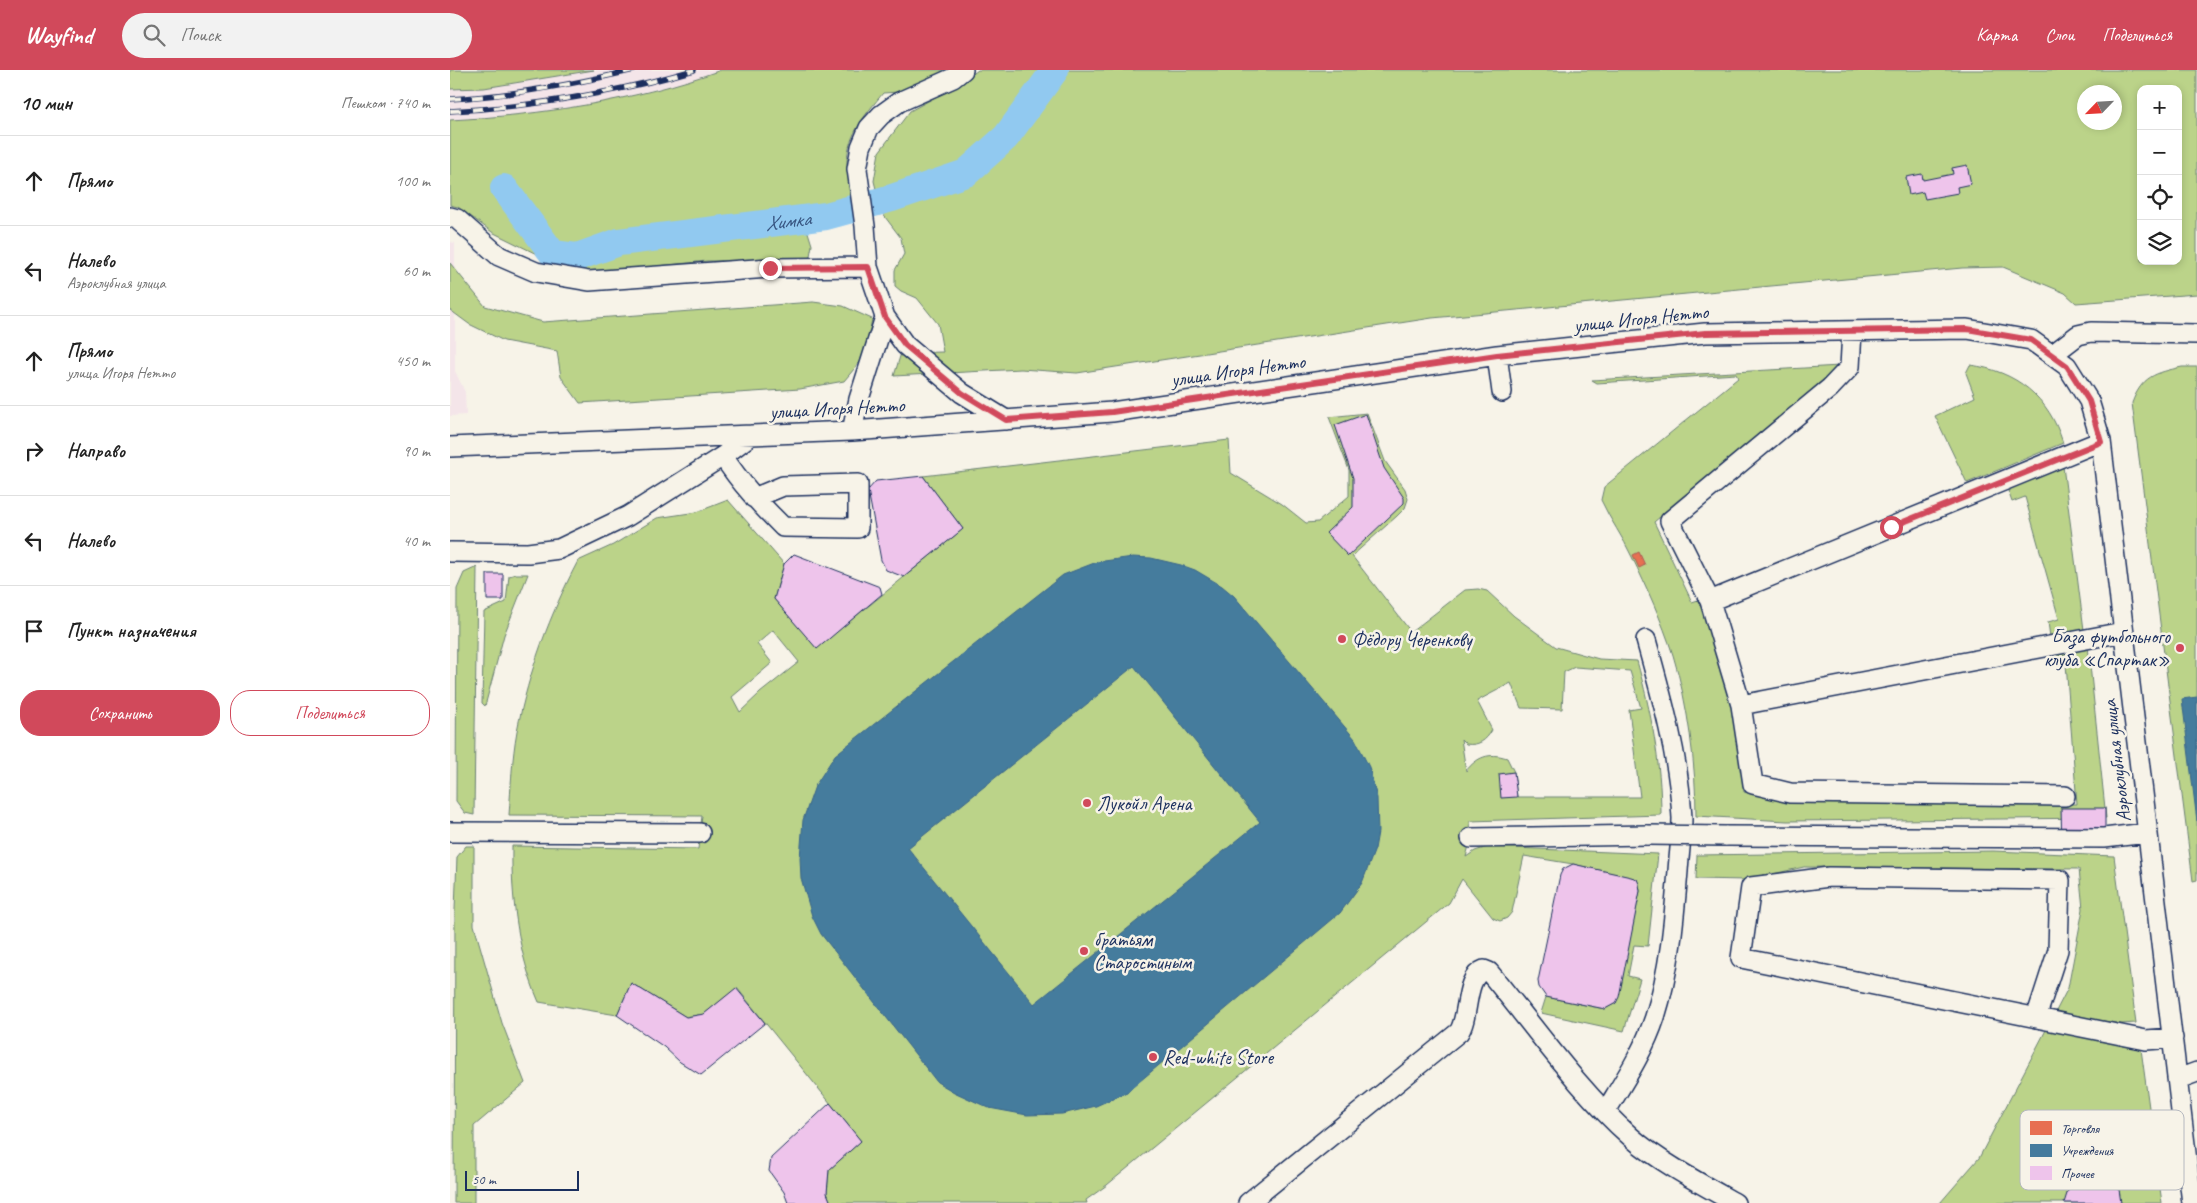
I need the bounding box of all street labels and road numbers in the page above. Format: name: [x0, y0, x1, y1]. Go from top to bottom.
street label: улица Игоря Нетто: [1572, 299, 1710, 338]
street label: улица Игоря Нетто: [1168, 349, 1308, 392]
street label: улица Игоря Нетто: [768, 392, 906, 425]
street label: Аэроклубная улица: [2096, 697, 2136, 824]

